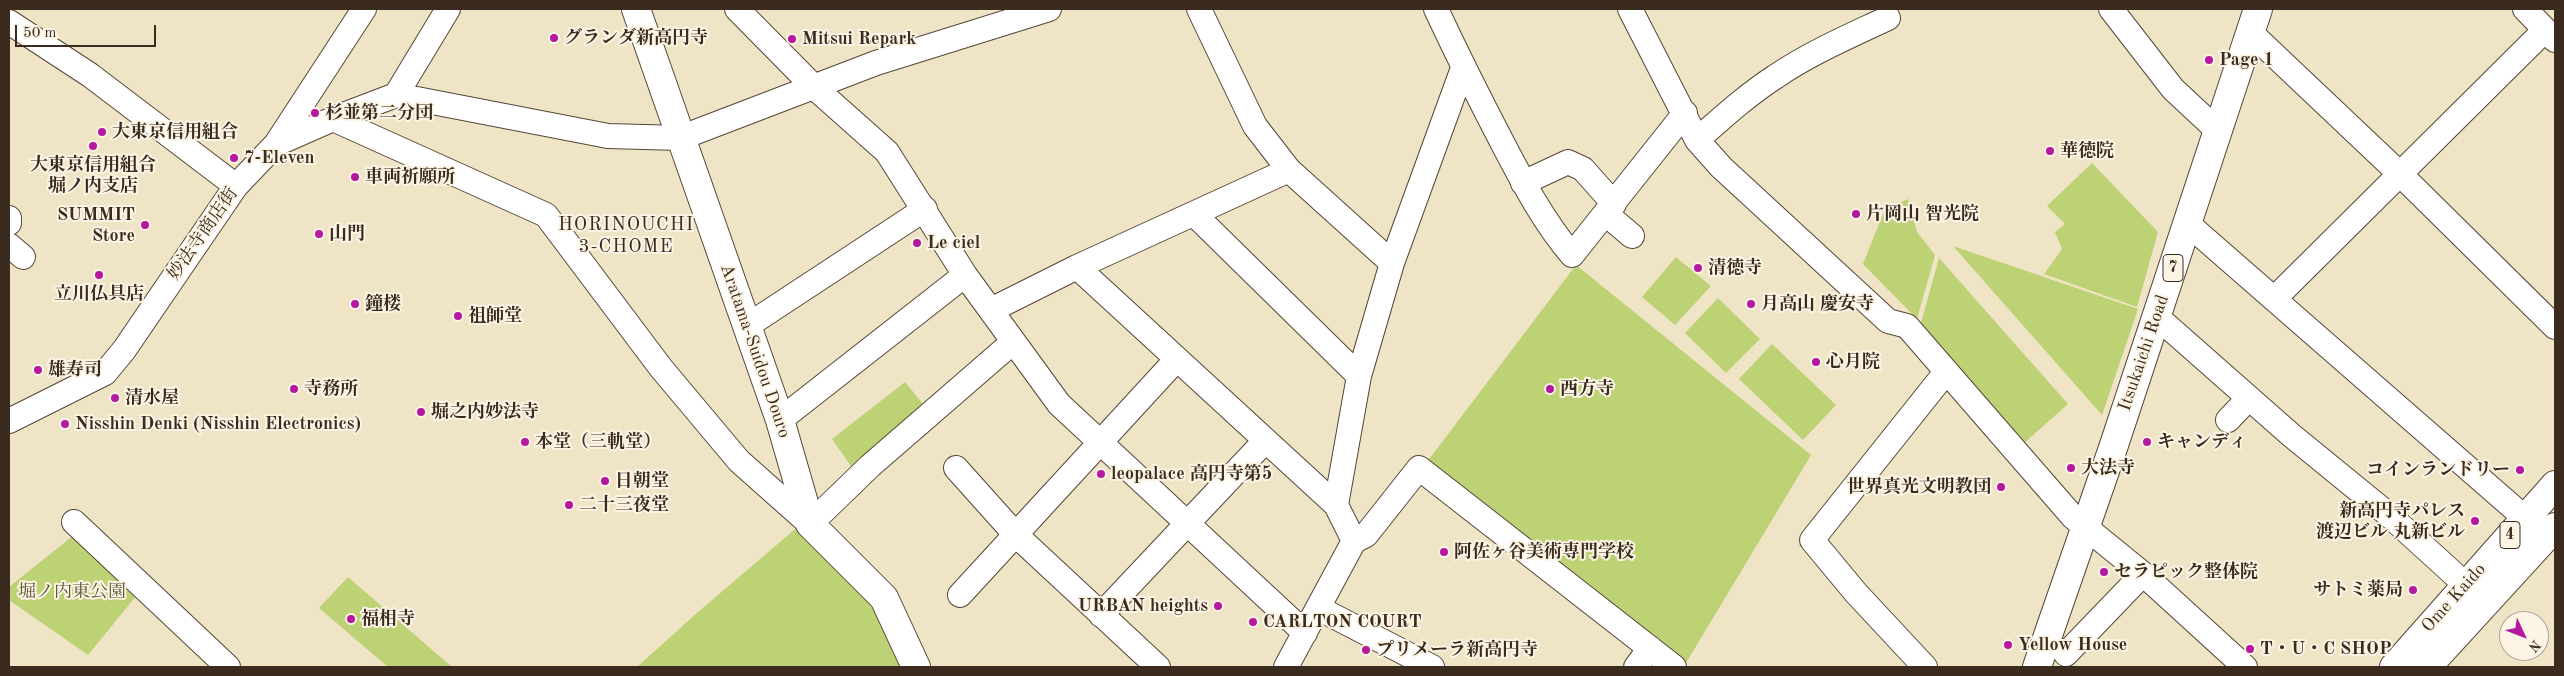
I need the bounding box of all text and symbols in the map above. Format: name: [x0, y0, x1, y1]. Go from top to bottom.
scale bar: [18, 15, 159, 47]
text: 50 m: [23, 26, 57, 41]
place label: グランダ新高円寺: [564, 27, 708, 49]
place label: Mitsui Repark: [802, 28, 916, 50]
marker: グランダ新高円寺: [548, 32, 560, 44]
marker: Mitsui Repark: [786, 33, 798, 45]
place label: Page 1: [2219, 49, 2274, 71]
marker: Page 1: [2203, 54, 2215, 66]
place label: 杉並第二分団: [325, 102, 433, 124]
marker: 杉並第二分団: [309, 107, 321, 119]
place label: 大東京信用組合: [112, 121, 238, 143]
marker: 大東京信用組合: [96, 126, 108, 138]
marker: 大東京信用組合 堀ノ内支店: [87, 140, 99, 152]
place label: 華徳院: [2060, 140, 2114, 162]
marker: 華徳院: [2044, 145, 2056, 157]
place label: 7-Eleven: [244, 147, 315, 169]
marker: 7-Eleven: [228, 152, 240, 164]
place label: 大東京信用組合 堀ノ内支店: [30, 154, 156, 196]
place label: 車両祈願所: [365, 166, 455, 188]
marker: 車両祈願所: [349, 171, 361, 183]
street label: 妙法寺商店街: [163, 184, 243, 284]
place label: 片岡山 智光院: [1866, 203, 1979, 225]
place label: SUMMIT Store: [57, 204, 135, 246]
marker: 片岡山 智光院: [1850, 208, 1862, 220]
district label: HORINOUCHI 3-CHOME: [557, 214, 695, 258]
marker: SUMMIT Store: [139, 219, 151, 231]
place label: 山門: [329, 223, 365, 245]
marker: 山門: [313, 228, 325, 240]
place label: Le ciel: [927, 232, 980, 254]
marker: Le ciel: [911, 237, 923, 249]
road number: 7: [2163, 254, 2183, 282]
place label: 清徳寺: [1708, 257, 1762, 279]
street label: Aratama-Suidou Douro: [715, 261, 795, 441]
marker: 清徳寺: [1692, 262, 1704, 274]
marker: 立川仏具店: [93, 269, 105, 281]
place label: 立川仏具店: [54, 283, 144, 305]
street label: Itsukaichi Road: [2114, 292, 2174, 414]
place label: 鐘楼: [365, 293, 401, 315]
place label: 月高山 慶安寺: [1761, 293, 1874, 315]
marker: 鐘楼: [349, 298, 361, 310]
marker: 月高山 慶安寺: [1745, 298, 1757, 310]
place label: 祖師堂: [468, 305, 522, 327]
marker: 祖師堂: [452, 310, 464, 322]
place label: 心月院: [1826, 351, 1880, 373]
marker: 心月院: [1810, 356, 1822, 368]
place label: 雄寿司: [48, 359, 102, 381]
marker: 雄寿司: [32, 364, 44, 376]
place label: 寺務所: [304, 378, 358, 400]
place label: 西方寺: [1560, 378, 1614, 400]
marker: 寺務所: [288, 383, 300, 395]
marker: 西方寺: [1544, 383, 1556, 395]
place label: 清水屋: [125, 387, 179, 409]
marker: 清水屋: [109, 392, 121, 404]
place label: 堀之内妙法寺: [431, 401, 539, 423]
marker: 堀之内妙法寺: [415, 406, 427, 418]
place label: Nisshin Denki (Nisshin Electronics): [75, 413, 361, 435]
marker: Nisshin Denki (Nisshin Electronics): [59, 418, 71, 430]
place label: 本堂（三軌堂）: [535, 431, 661, 453]
place label: キャンディ: [2157, 431, 2247, 453]
marker: 本堂（三軌堂）: [519, 436, 531, 448]
marker: キャンディ: [2141, 436, 2153, 448]
place label: 大法寺: [2081, 457, 2135, 479]
place label: コインランドリー: [2366, 459, 2510, 481]
marker: 大法寺: [2065, 462, 2077, 474]
place label: leopalace 高円寺第5: [1111, 463, 1272, 485]
marker: コインランドリー: [2514, 464, 2526, 476]
marker: leopalace 高円寺第5: [1095, 468, 1107, 480]
place label: 日朝堂: [615, 470, 669, 492]
marker: 日朝堂: [599, 475, 611, 487]
place label: 世界真光文明教団: [1847, 476, 1991, 498]
marker: 世界真光文明教団: [1995, 481, 2007, 493]
place label: 二十三夜堂: [579, 494, 669, 516]
marker: 二十三夜堂: [563, 499, 575, 511]
place label: 新高円寺パレス 渡辺ビル 丸新ビル: [2316, 500, 2465, 542]
marker: 新高円寺パレス 渡辺ビル 丸新ビル: [2469, 515, 2481, 527]
road number: 4: [2500, 522, 2520, 548]
place label: 阿佐ヶ谷美術専門学校: [1454, 541, 1634, 563]
marker: 阿佐ヶ谷美術専門学校: [1438, 546, 1450, 558]
street label: Ome Kaido: [2417, 559, 2491, 637]
place label: セラピック整体院: [2114, 561, 2258, 583]
marker: セラピック整体院: [2098, 566, 2110, 578]
place label: サトミ薬局: [2313, 579, 2403, 601]
park label: 堀ノ内東公園: [18, 581, 126, 603]
marker: サトミ薬局: [2407, 584, 2419, 596]
place label: URBAN heights: [1078, 595, 1208, 617]
marker: URBAN heights: [1212, 600, 1224, 612]
place label: 福相寺: [361, 608, 415, 630]
place label: CARLTON COURT: [1263, 611, 1422, 633]
north arrow: [2499, 611, 2549, 661]
marker: 福相寺: [345, 613, 357, 625]
marker: CARLTON COURT: [1247, 616, 1259, 628]
place label: Yellow House: [2018, 634, 2127, 656]
text: N: [2525, 637, 2543, 654]
place label: T・U・C SHOP: [2260, 638, 2392, 660]
place label: プリメーラ新高円寺: [1376, 639, 1538, 661]
marker: Yellow House: [2002, 639, 2014, 651]
marker: T・U・C SHOP: [2244, 643, 2256, 655]
marker: プリメーラ新高円寺: [1360, 644, 1372, 656]

